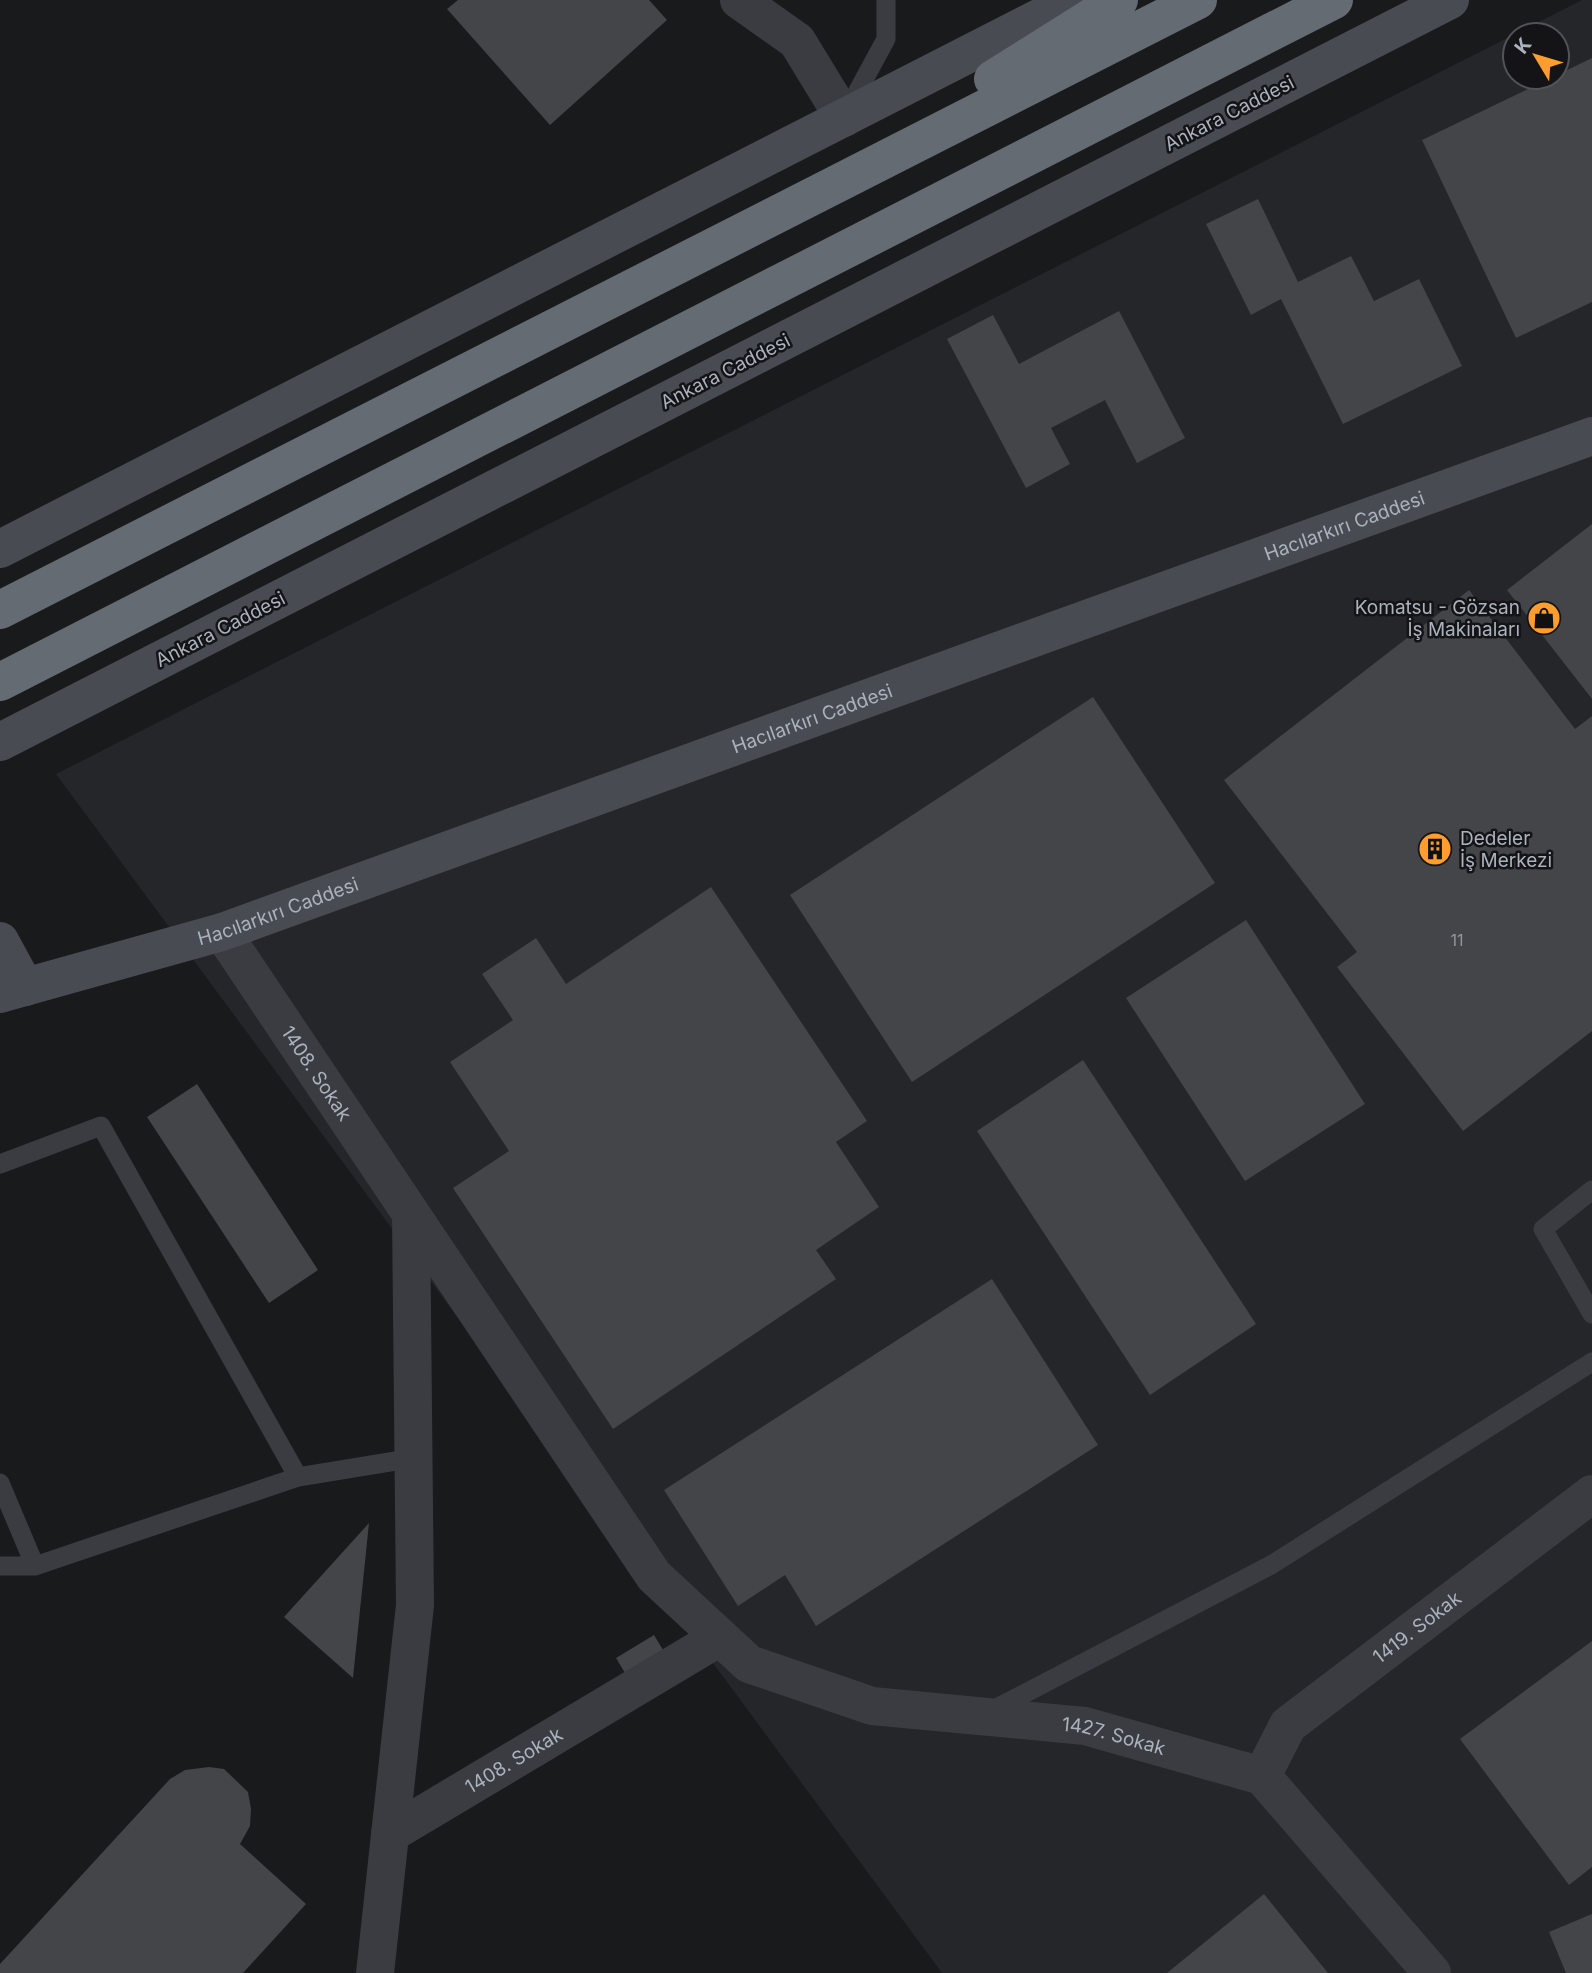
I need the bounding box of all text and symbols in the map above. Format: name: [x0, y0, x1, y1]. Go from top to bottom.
north arrow: [1501, 21, 1571, 91]
text: K: [1510, 33, 1536, 58]
street label: Ankara Caddesi: [1161, 71, 1298, 156]
street label: Ankara Caddesi: [657, 329, 794, 414]
street label: Hacılarkırı Caddesi: [1261, 487, 1428, 566]
street label: Ankara Caddesi: [152, 587, 289, 672]
place label: Komatsu - Gözsan İş Makinaları: [1355, 596, 1520, 641]
shop icon: Komatsu - Gözsan İş Makinaları: [1525, 599, 1563, 637]
street label: Hacılarkırı Caddesi: [729, 679, 896, 758]
place label: Dedeler İş Merkezi: [1460, 827, 1552, 872]
building icon: Dedeler İş Merkezi: [1416, 830, 1454, 868]
street label: Hacılarkırı Caddesi: [195, 873, 361, 950]
house number: 11: [1450, 930, 1464, 950]
street label: 1408. Sokak: [276, 1022, 357, 1126]
street label: 1419. Sokak: [1368, 1586, 1466, 1668]
street label: 1427. Sokak: [1061, 1713, 1169, 1760]
street label: 1408. Sokak: [461, 1722, 567, 1799]

